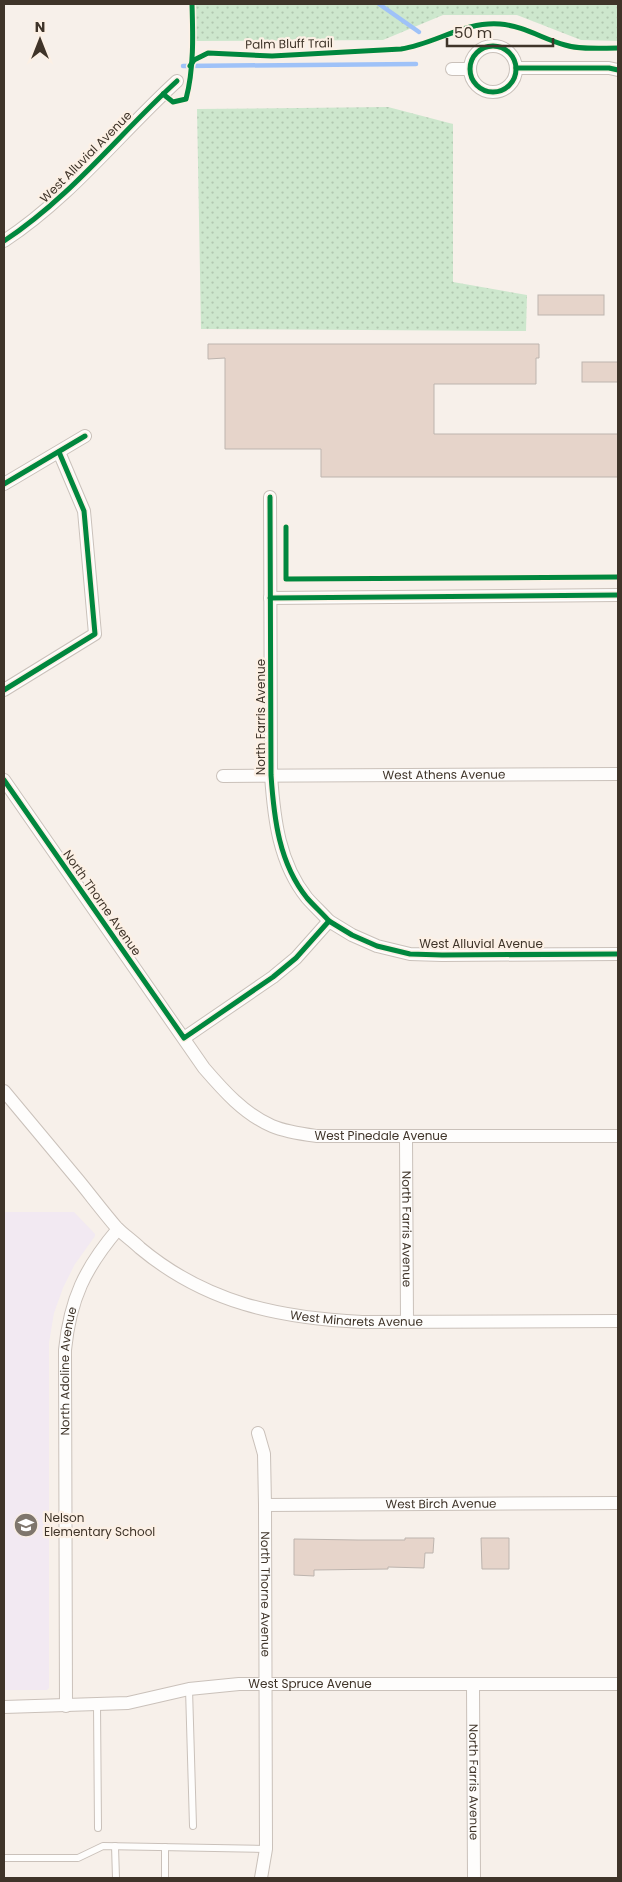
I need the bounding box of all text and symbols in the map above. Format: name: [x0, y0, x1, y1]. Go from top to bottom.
north arrow: [15, 15, 65, 65]
scale bar: [447, 15, 553, 47]
text: N: [35, 17, 45, 37]
text: 50 m: [454, 22, 492, 43]
street label: Palm Bluff Trail: [245, 34, 333, 53]
street label: West Alluvial Avenue: [36, 107, 135, 206]
street label: North Farris Avenue: [252, 659, 269, 775]
street label: West Athens Avenue: [382, 766, 505, 783]
street label: North Thorne Avenue: [59, 846, 145, 959]
street label: West Alluvial Avenue: [419, 935, 543, 952]
street label: West Pinedale Avenue: [314, 1127, 448, 1144]
street label: North Farris Avenue: [398, 1171, 416, 1287]
street label: North Adoline Avenue: [56, 1305, 81, 1436]
street label: West Minarets Avenue: [289, 1306, 423, 1330]
street label: West Birch Avenue: [385, 1495, 497, 1512]
place label: Nelson Elementary School: [44, 1509, 155, 1540]
school or university icon: Nelson Elementary School: [13, 1512, 39, 1538]
street label: North Thorne Avenue: [257, 1531, 274, 1657]
street label: West Spruce Avenue: [248, 1675, 372, 1692]
street label: North Farris Avenue: [465, 1724, 483, 1840]

